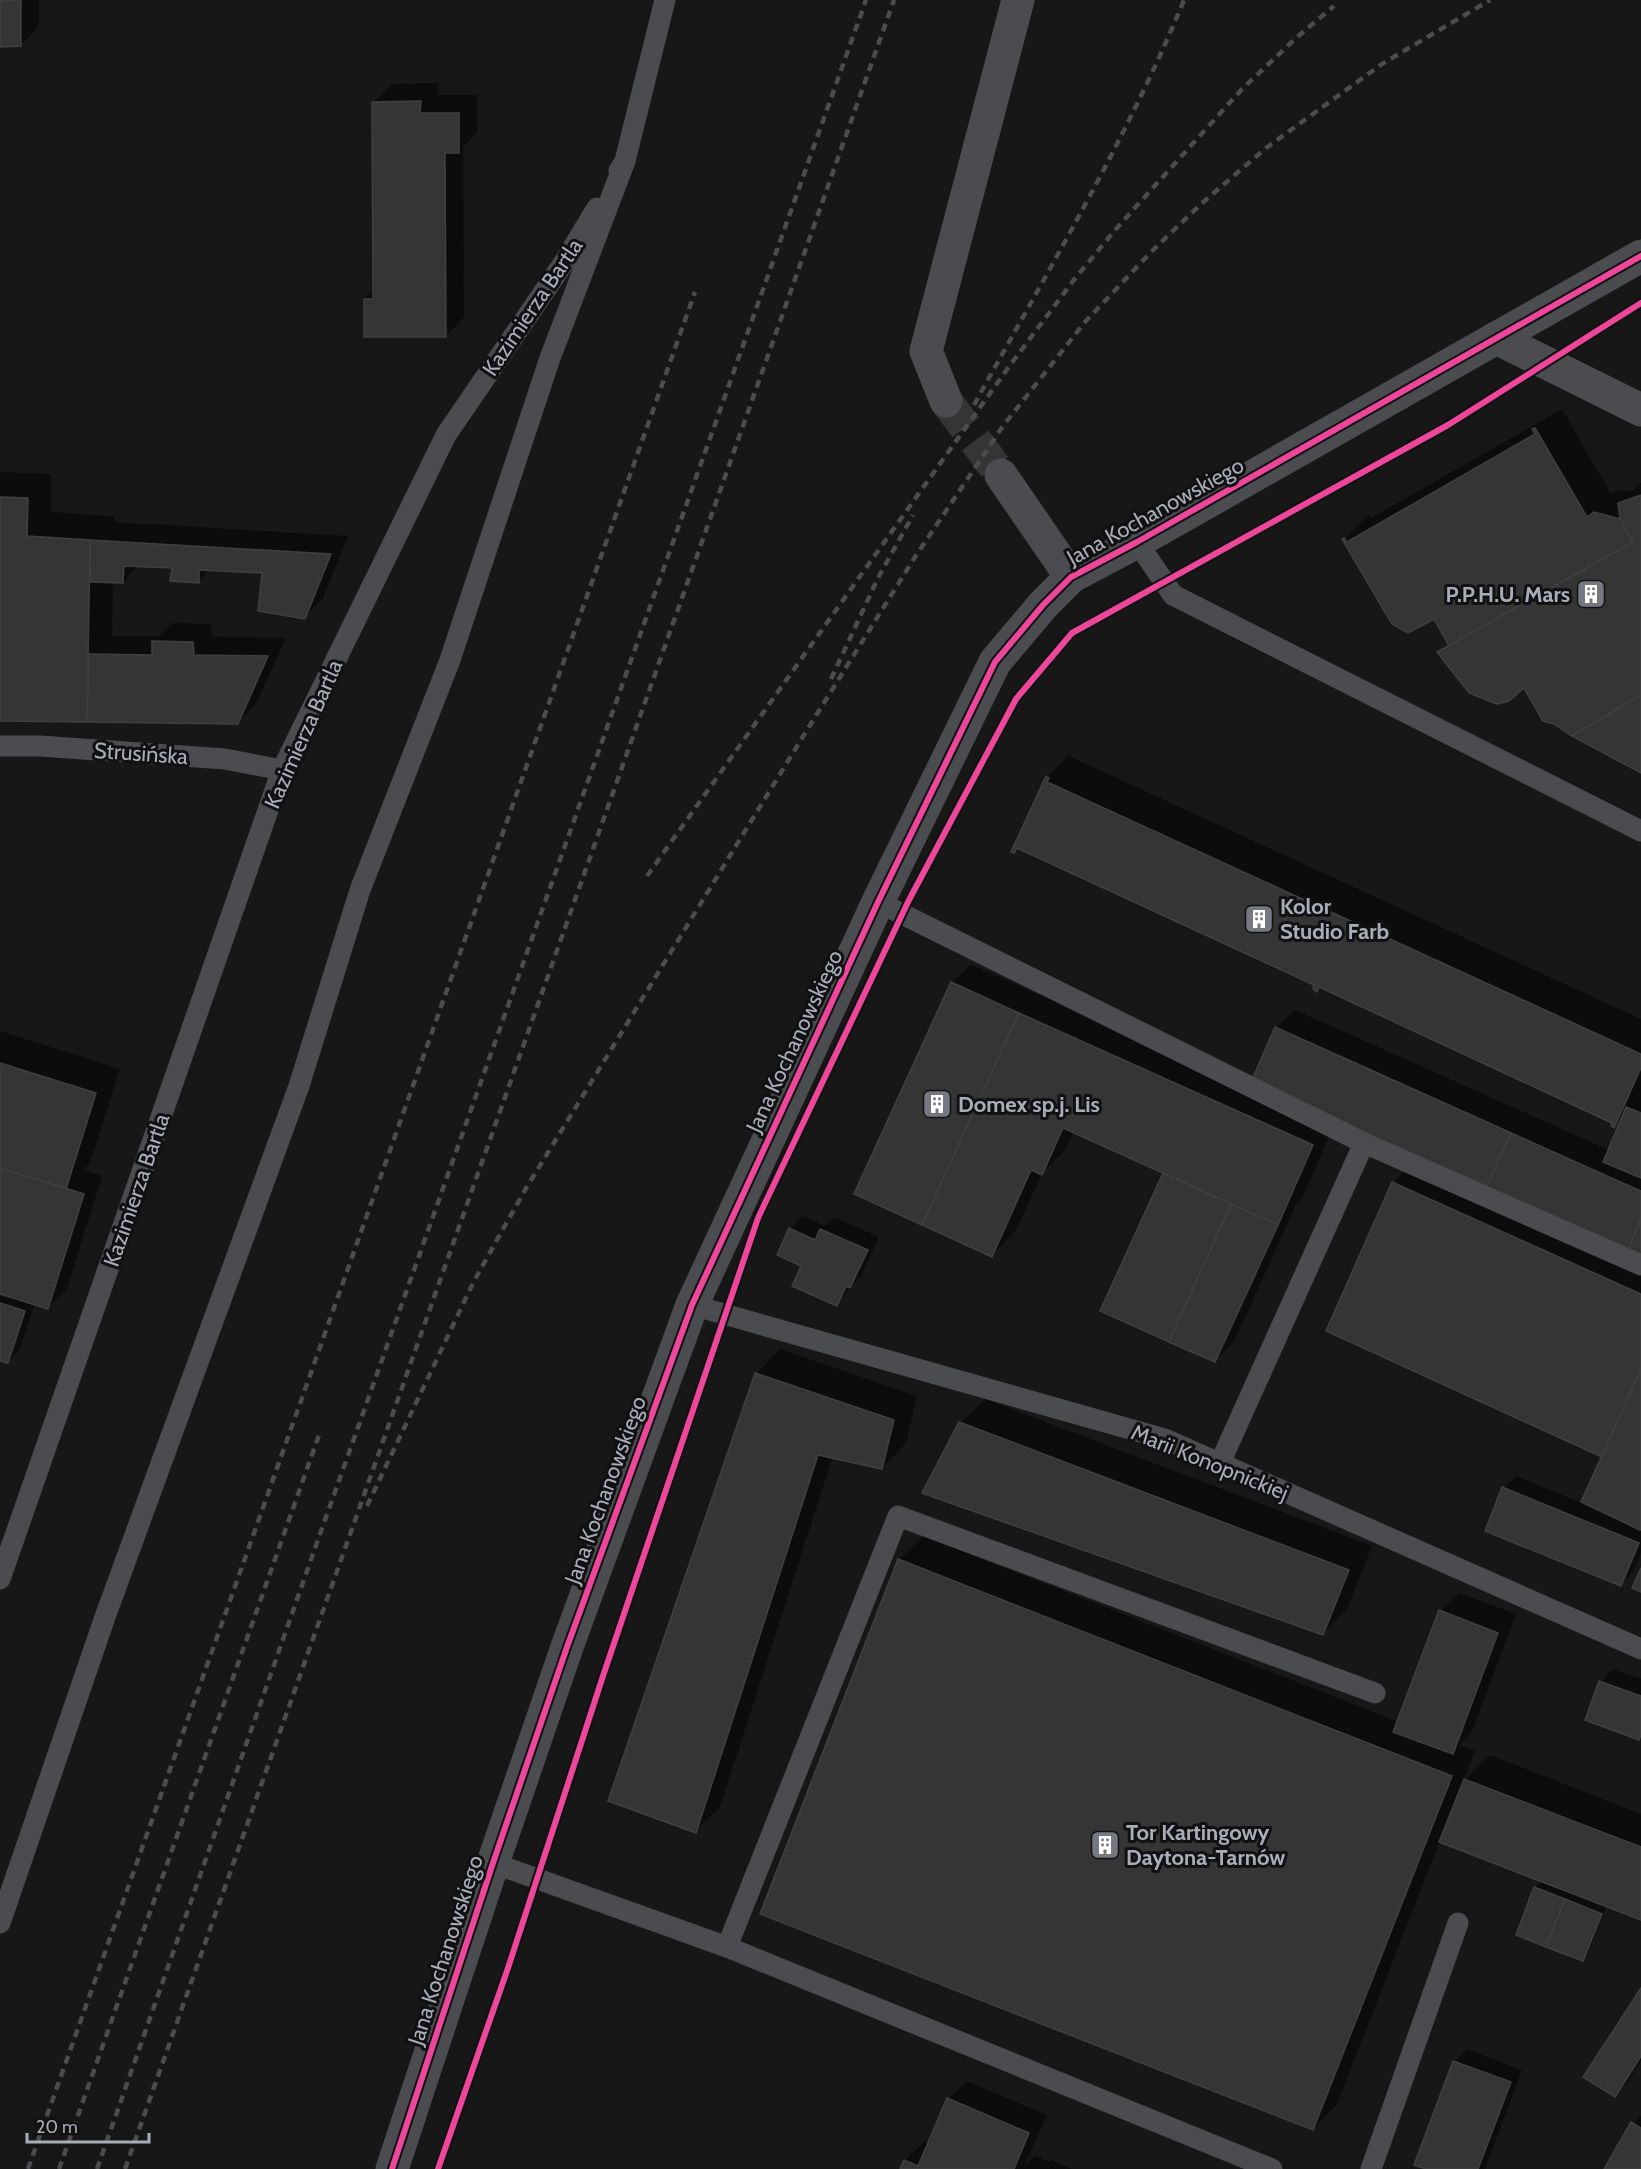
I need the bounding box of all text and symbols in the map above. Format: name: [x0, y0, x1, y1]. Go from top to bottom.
street label: Kazimierza Bartla: [477, 233, 589, 381]
street label: Jana Kochanowskiego: [1061, 452, 1248, 572]
building icon: P.P.H.U. Mars: [1575, 578, 1607, 610]
place label: P.P.H.U. Mars: [1446, 581, 1570, 608]
street label: Kazimierza Bartla: [259, 655, 348, 813]
street label: Strusińska: [93, 737, 189, 770]
place label: Kolor Studio Farb: [1280, 893, 1389, 945]
building icon: Kolor Studio Farb: [1243, 903, 1275, 935]
street label: Jana Kochanowskiego: [740, 946, 849, 1138]
building icon: Domex sp.j. Lis: [921, 1088, 953, 1120]
place label: Domex sp.j. Lis: [958, 1091, 1100, 1118]
street label: Kazimierza Bartla: [98, 1110, 175, 1270]
street label: Jana Kochanowskiego: [559, 1392, 652, 1589]
street label: Marii Konopnickiej: [1127, 1419, 1292, 1506]
place label: Tor Kartingowy Daytona-Tarnów: [1126, 1819, 1285, 1871]
building icon: Tor Kartingowy Daytona-Tarnów: [1089, 1829, 1121, 1861]
street label: Jana Kochanowskiego: [402, 1852, 489, 2050]
scale bar: [27, 2106, 148, 2144]
text: 20 m: [36, 2116, 78, 2138]

